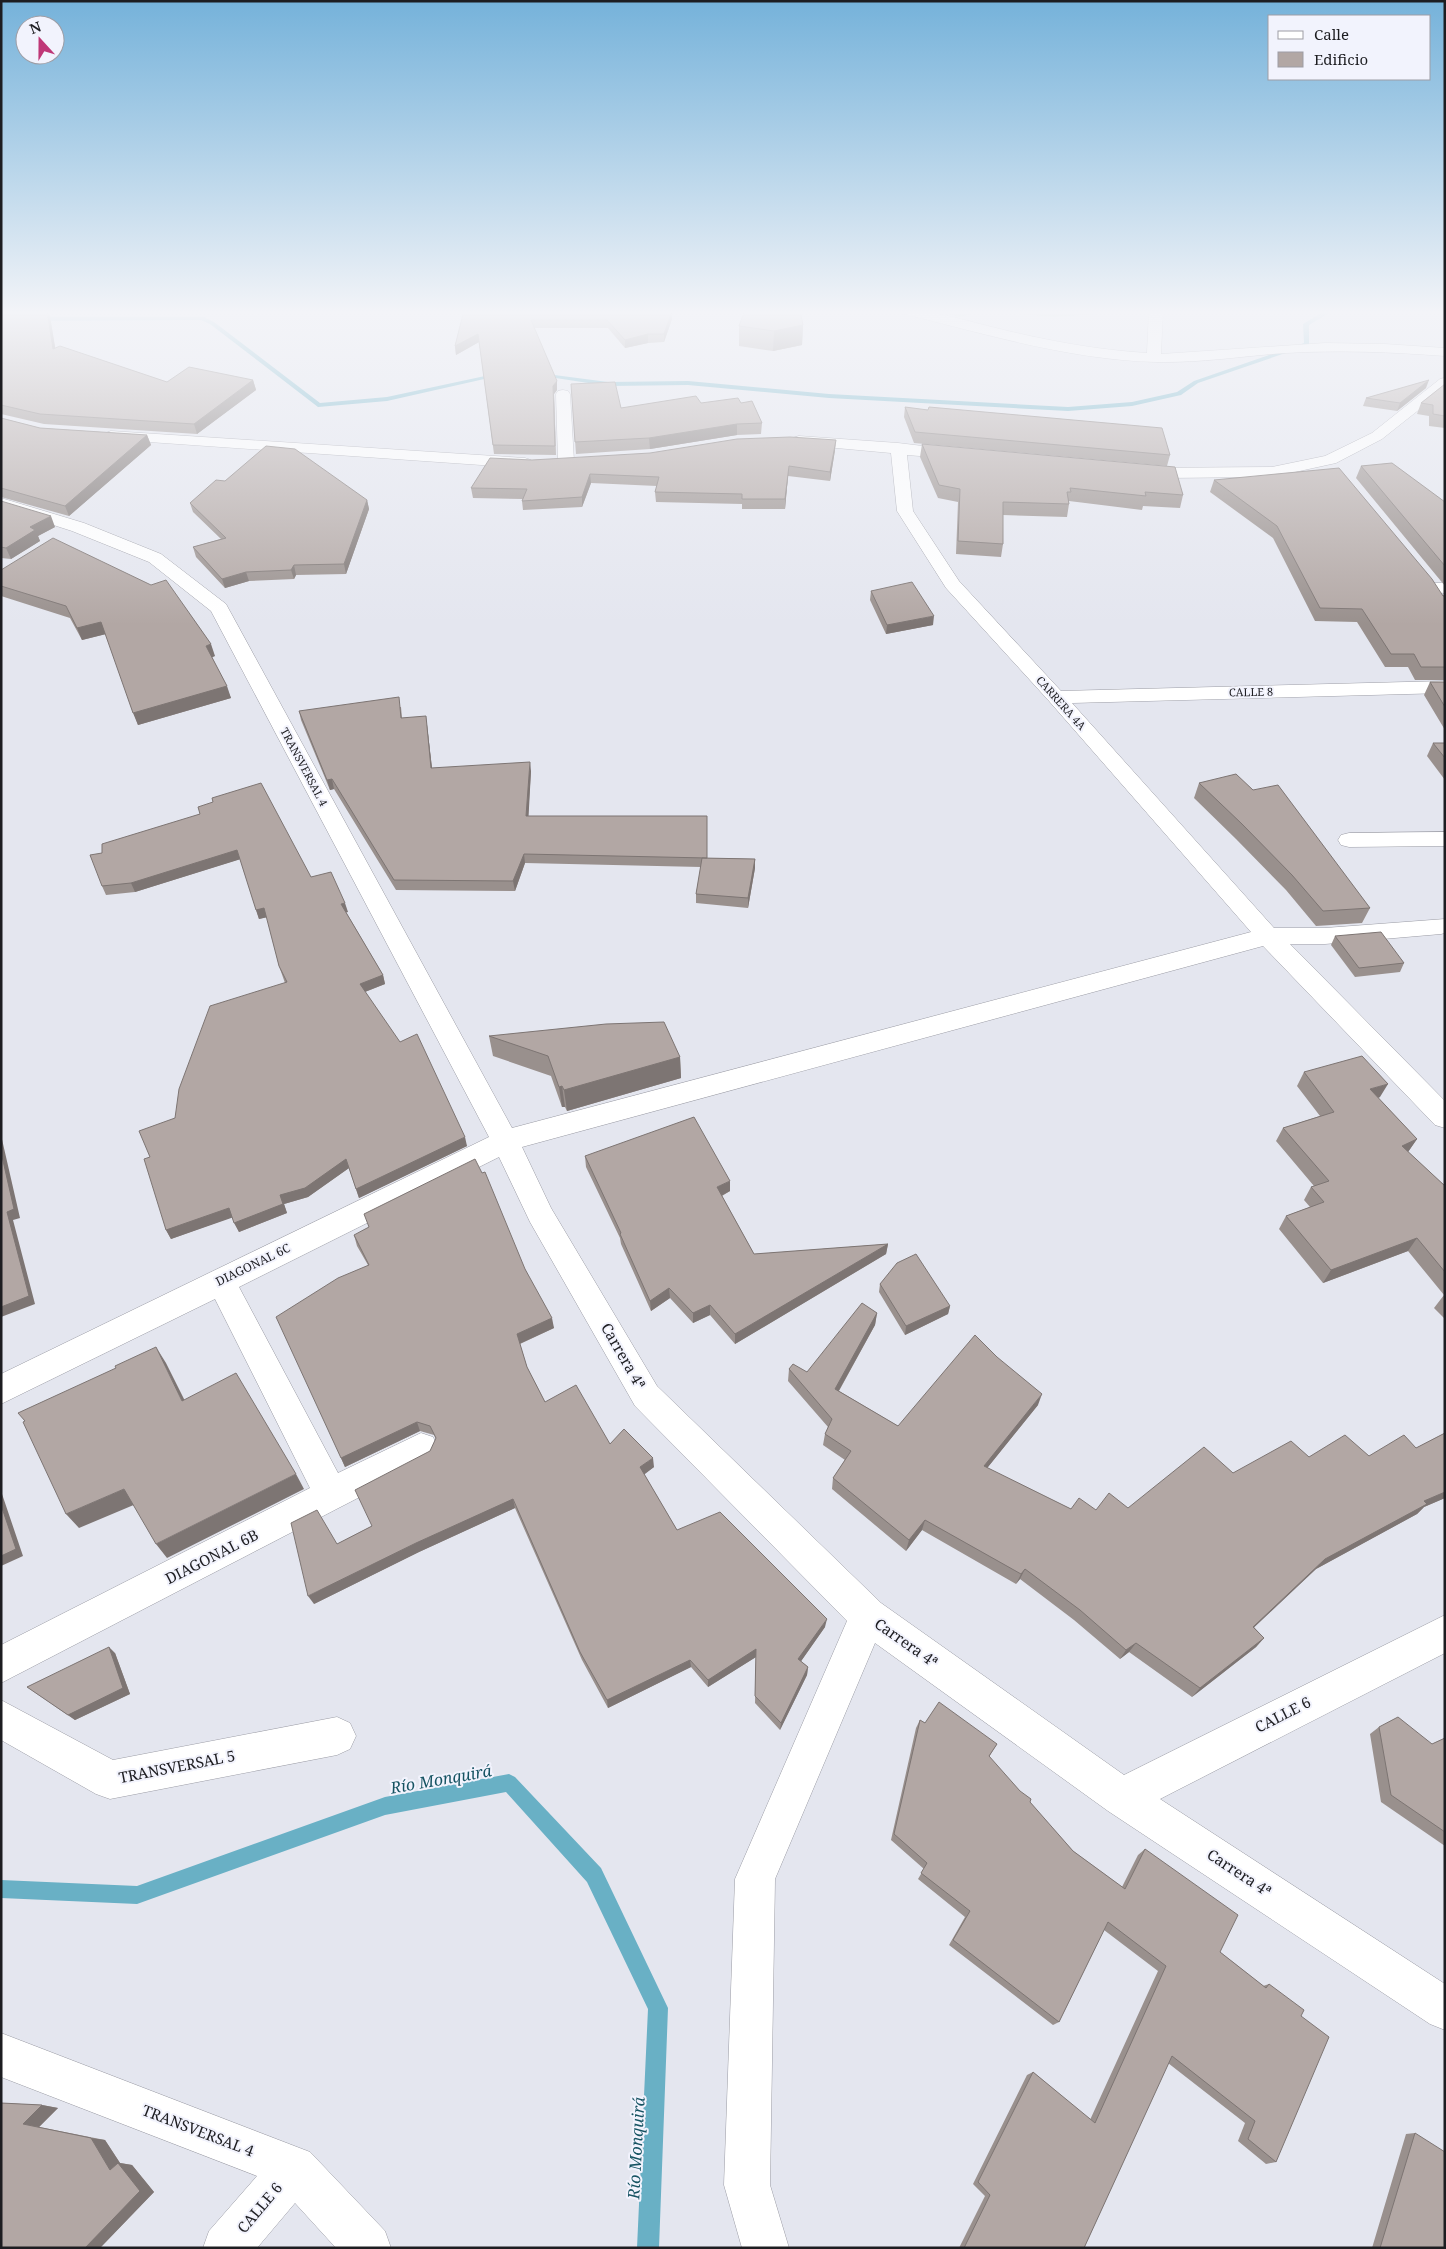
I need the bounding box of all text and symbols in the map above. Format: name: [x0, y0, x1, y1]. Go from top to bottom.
north arrow: [15, 15, 65, 65]
legend: [1268, 15, 1431, 80]
text: N: [27, 17, 44, 38]
text: Calle: [1314, 24, 1349, 44]
text: Edificio: [1314, 49, 1368, 69]
street label: CARRERA 4A: [1033, 673, 1090, 733]
street label: CALLE 8: [1229, 684, 1273, 699]
street label: TRANSVERSAL 4: [277, 725, 331, 809]
street label: DIAGONAL 6C: [213, 1239, 293, 1290]
street label: Carrera 4ª: [597, 1319, 651, 1392]
street label: DIAGONAL 6B: [162, 1524, 262, 1588]
street label: Carrera 4ª: [871, 1613, 942, 1671]
street label: CALLE 6: [1251, 1692, 1314, 1737]
street label: TRANSVERSAL 5: [117, 1745, 237, 1787]
water label: Río Monquirá: [388, 1759, 494, 1799]
street label: Carrera 4ª: [1203, 1844, 1276, 1901]
water label: Río Monquirá: [622, 2096, 650, 2201]
street label: TRANSVERSAL 4: [140, 2100, 258, 2161]
street label: CALLE 6: [232, 2178, 286, 2237]

